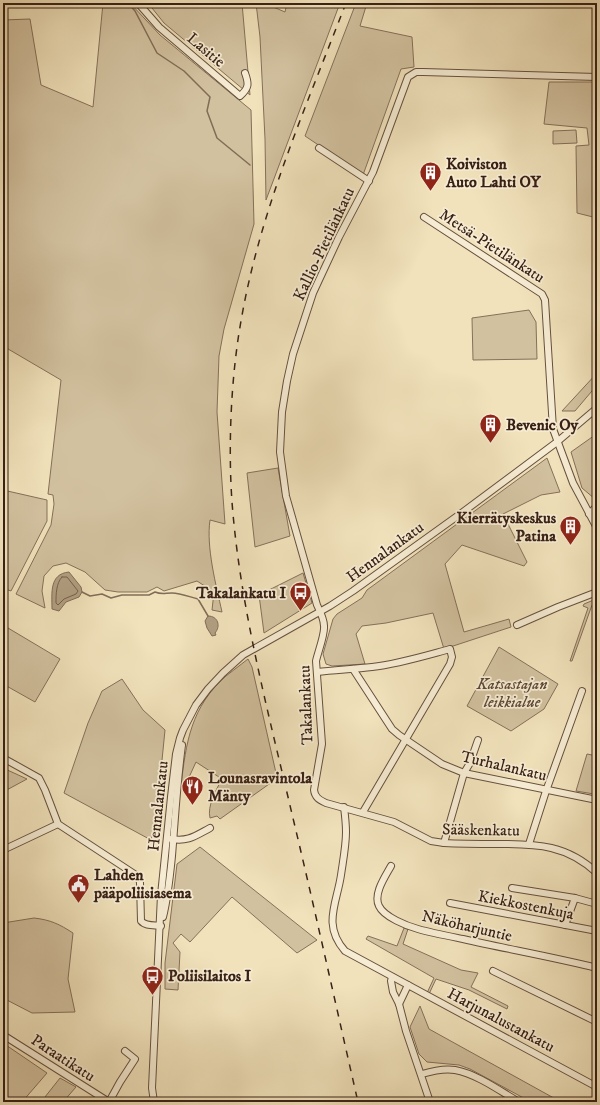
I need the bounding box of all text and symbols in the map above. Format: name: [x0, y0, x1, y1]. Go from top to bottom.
street label: Lasitie: [183, 28, 229, 72]
place label: Koiviston Auto Lahti OY: [445, 154, 542, 192]
building icon: Koiviston Auto Lahti OY: [417, 160, 443, 193]
street label: Kallio-Pietilänkatu: [289, 184, 359, 304]
street label: Metsä-Pietilänkatu: [436, 204, 549, 288]
building icon: Bevenic Oy: [477, 412, 503, 445]
place label: Bevenic Oy: [506, 415, 579, 435]
place label: Kierrätyskeskus Patina: [457, 508, 557, 546]
building icon: Kierrätyskeskus Patina: [558, 514, 584, 547]
street label: Hennalankatu: [342, 517, 428, 587]
bus stop icon: Takalankatu I: [288, 580, 314, 613]
place label: Takalankatu I: [195, 583, 286, 603]
street label: Takalankatu: [295, 665, 317, 745]
park label: Katsastajan leikkialue: [476, 674, 547, 712]
street label: Turhalankatu: [459, 746, 549, 786]
street label: Hennalankatu: [143, 759, 173, 852]
place label: Lounasravintola Mänty: [208, 768, 313, 806]
restaurant icon: Lounasravintola Mänty: [180, 774, 206, 807]
street label: Sääskenkatu: [442, 819, 520, 841]
place label: Lahden pääpoliisiasema: [93, 865, 193, 903]
public building icon: Lahden pääpoliisiasema: [65, 871, 91, 904]
street label: Kiekkostenkuja: [476, 886, 576, 924]
street label: Näköharjuntie: [420, 906, 514, 946]
bus stop icon: Poliisilaitos I: [139, 963, 165, 996]
place label: Poliisilaitos I: [168, 966, 252, 986]
street label: Harjunalustankatu: [444, 983, 558, 1057]
street label: Paraatikatu: [27, 1030, 99, 1086]

